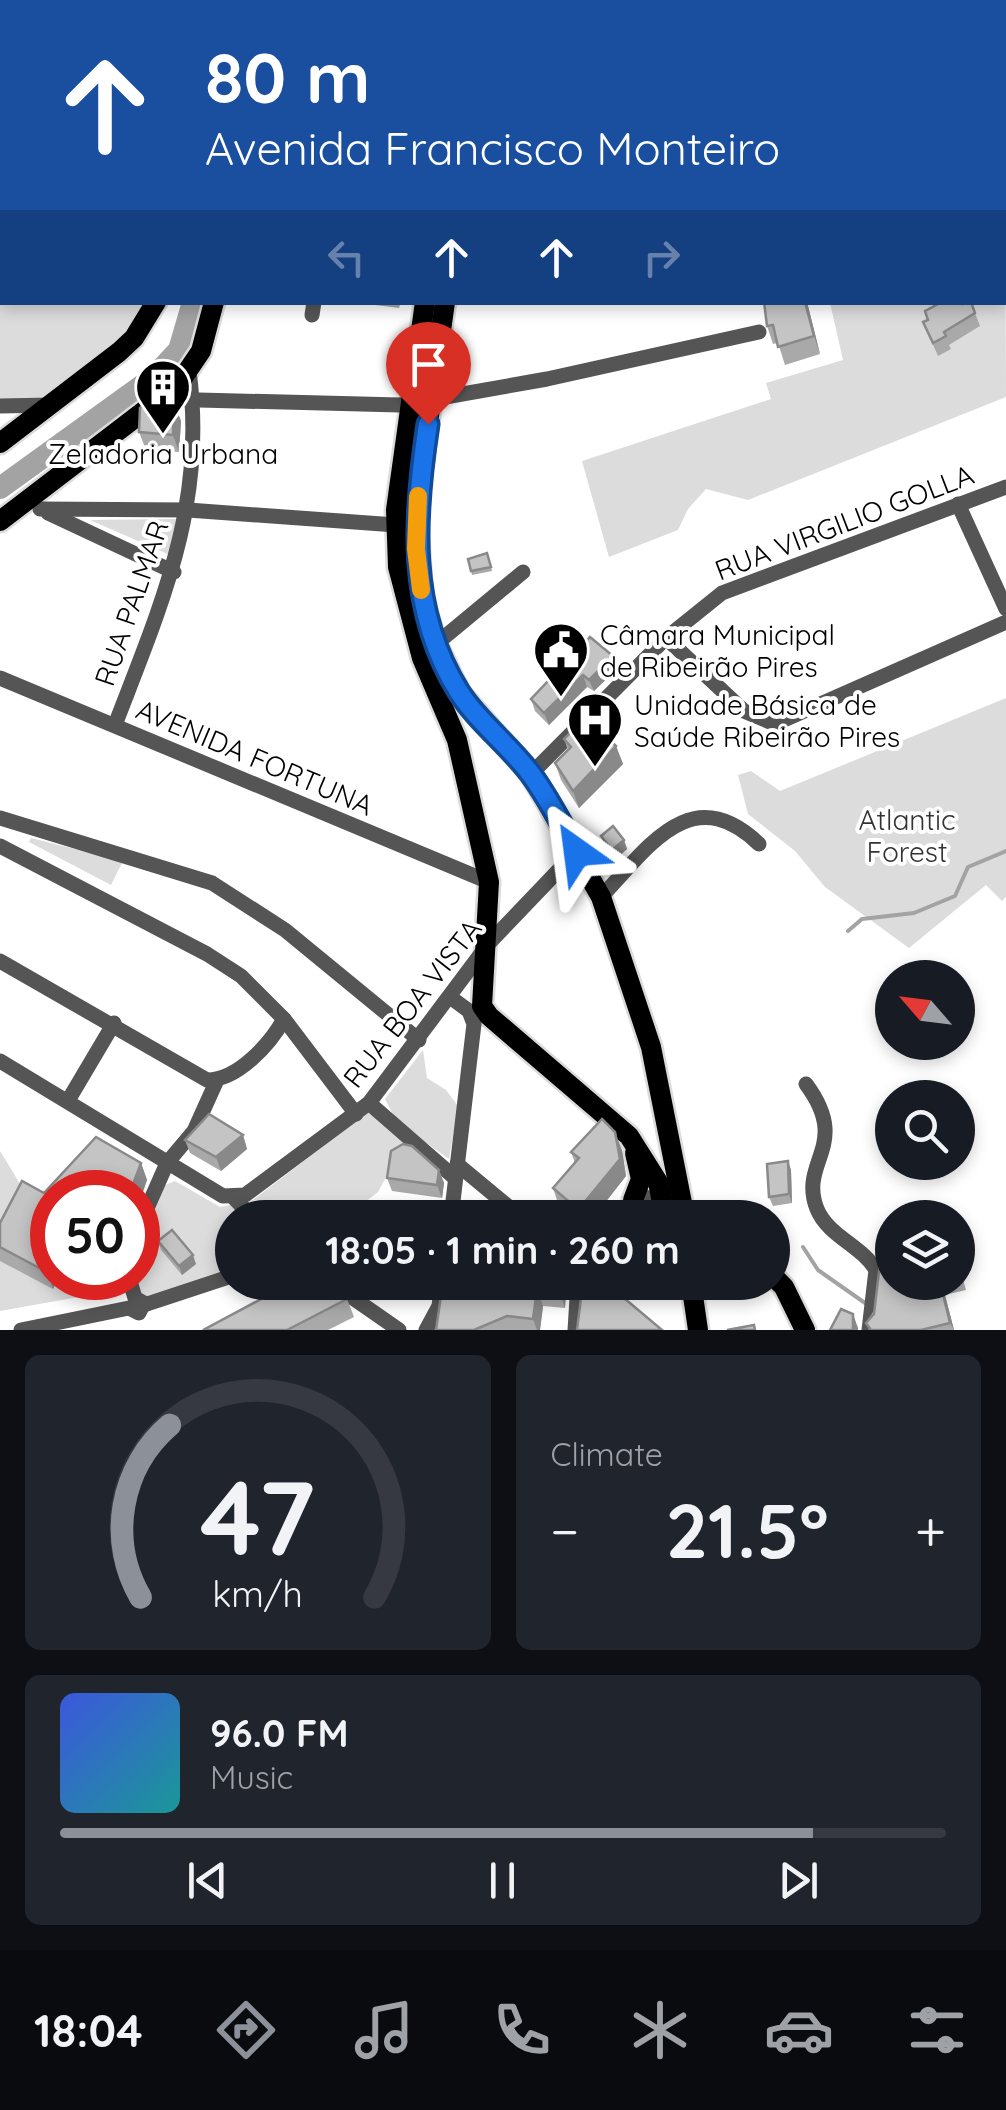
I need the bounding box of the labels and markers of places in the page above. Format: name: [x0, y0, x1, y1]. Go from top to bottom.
pin: [386, 322, 471, 425]
building icon: Zeladoria Urbana: [133, 357, 193, 436]
place label: Zeladoria Urbana: [48, 436, 278, 471]
place label: Câmara Municipal de Ribeirão Pires: [600, 617, 835, 684]
public building icon: Câmara Municipal de Ribeirão Pires: [531, 620, 591, 699]
place label: Unidade Básica de Saúde Ribeirão Pires: [634, 687, 900, 754]
hospital icon: Unidade Básica de Saúde Ribeirão Pires: [565, 690, 625, 769]

